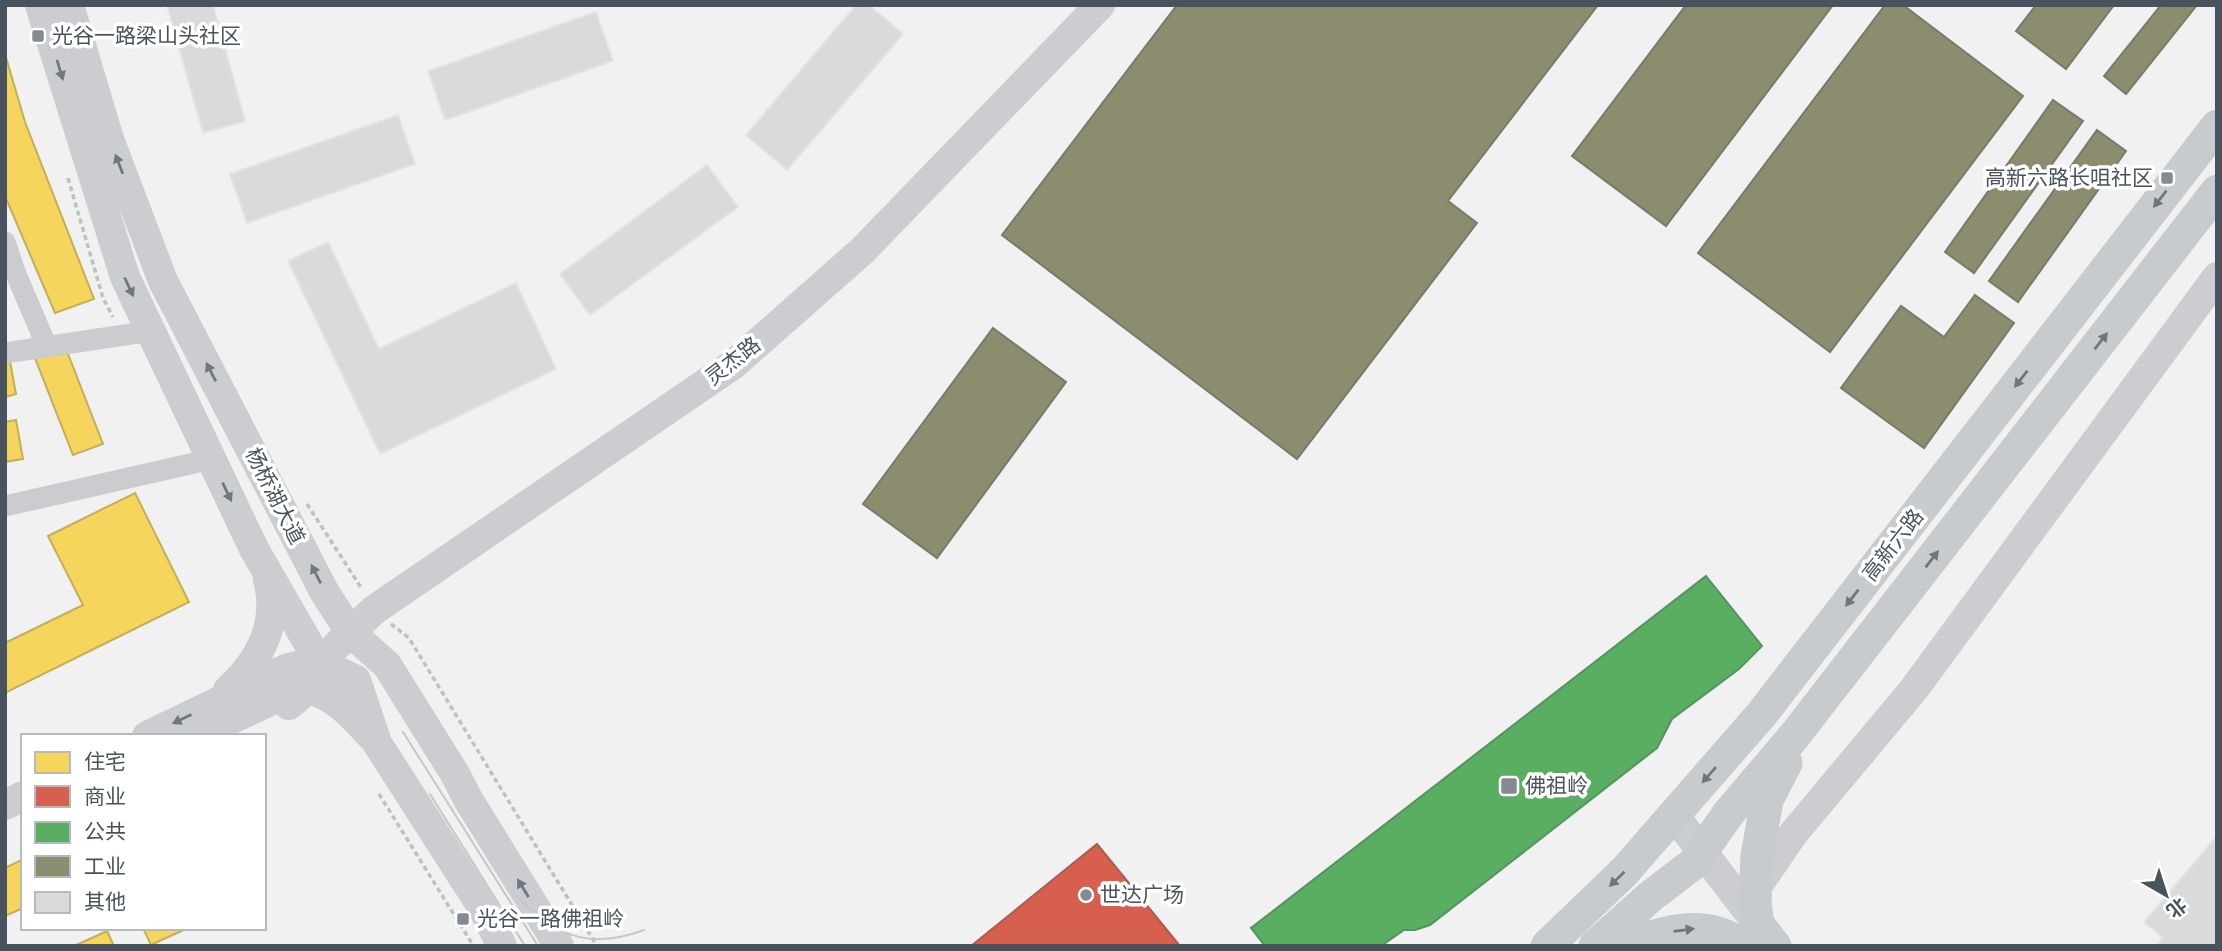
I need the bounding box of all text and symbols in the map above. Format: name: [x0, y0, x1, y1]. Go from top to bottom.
place label: 光谷一路梁山头社区: [52, 22, 241, 48]
marker: 光谷一路梁山头社区: [30, 28, 46, 44]
one-way arrow: [55, 60, 66, 81]
one-way arrow: [113, 154, 124, 175]
place label: 高新六路长咀社区: [1985, 164, 2153, 190]
marker: 高新六路长咀社区: [2159, 170, 2175, 186]
one-way arrow: [2153, 190, 2168, 208]
one-way arrow: [124, 277, 135, 297]
street label: 灵杰路: [700, 331, 765, 390]
one-way arrow: [2093, 332, 2108, 350]
one-way arrow: [205, 362, 216, 382]
one-way arrow: [2014, 370, 2029, 388]
street label: 杨桥湖大道: [240, 443, 311, 548]
one-way arrow: [222, 482, 233, 502]
street label: 高新六路: [1856, 503, 1928, 585]
one-way arrow: [1924, 550, 1938, 568]
one-way arrow: [310, 564, 321, 584]
one-way arrow: [1846, 589, 1860, 607]
one-way arrow: [172, 713, 192, 724]
legend: [21, 734, 266, 930]
text: 住宅: [84, 748, 126, 774]
one-way arrow: [1701, 766, 1717, 784]
place label: 佛祖岭: [1525, 772, 1588, 798]
marker: 佛祖岭: [1499, 776, 1519, 796]
text: 商业: [84, 783, 126, 809]
text: 公共: [84, 818, 126, 844]
text: 工业: [84, 853, 126, 879]
north arrow: [2131, 860, 2201, 930]
one-way arrow: [1608, 871, 1625, 888]
one-way arrow: [516, 878, 529, 897]
place label: 世达广场: [1100, 881, 1184, 907]
marker: 世达广场: [1078, 887, 1094, 903]
text: 其他: [84, 888, 126, 914]
text: 北: [2162, 893, 2192, 924]
place label: 光谷一路佛祖岭: [477, 905, 624, 931]
marker: 光谷一路佛祖岭: [455, 911, 471, 927]
one-way arrow: [1673, 924, 1695, 935]

